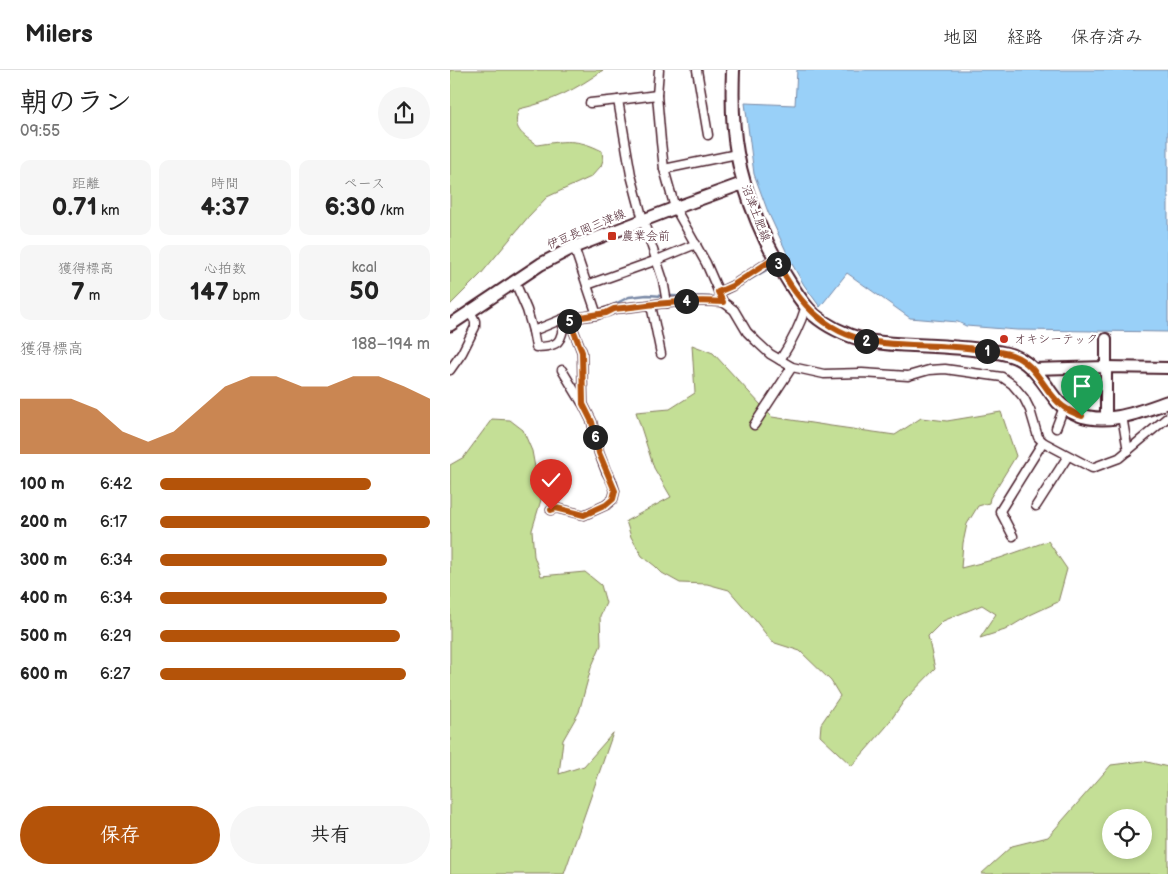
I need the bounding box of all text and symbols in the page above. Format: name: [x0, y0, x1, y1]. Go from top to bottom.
text: Milers: [25, 20, 93, 49]
text: 地図: [943, 27, 979, 48]
text: 経路: [1007, 27, 1043, 48]
text: 保存済み: [1071, 27, 1143, 48]
text: 朝のラン: [20, 86, 132, 119]
button: share: [378, 87, 430, 139]
text: 09:55: [20, 122, 60, 141]
text: 距離: [72, 175, 100, 192]
text: 時間: [211, 175, 239, 192]
text: ペース: [344, 175, 385, 192]
street label: 沼津土肥線: [738, 182, 773, 244]
text: 0.71: [52, 192, 97, 223]
text: 4:37: [200, 192, 250, 223]
text: 6:30: [324, 192, 376, 223]
text: km: [97, 202, 119, 219]
text: /km: [376, 202, 404, 219]
street label: 伊豆長岡三津線: [545, 206, 628, 253]
place label: 農業会前: [622, 229, 670, 244]
marker: 農業会前: [606, 230, 618, 242]
pin: 3: [766, 252, 790, 276]
text: 3: [774, 256, 783, 273]
text: kcal: [352, 259, 377, 276]
text: 獲得標高: [58, 260, 114, 277]
text: 心拍数: [204, 260, 246, 277]
text: 50: [349, 276, 379, 307]
text: 7: [71, 277, 85, 308]
text: 147: [190, 277, 229, 308]
text: m: [85, 287, 100, 304]
text: bpm: [229, 287, 260, 304]
pin: 4: [674, 288, 698, 314]
text: 4: [682, 293, 691, 310]
pin: 5: [556, 308, 582, 334]
text: 5: [565, 313, 574, 330]
pin: 2: [854, 328, 878, 354]
place label: オキシーテック: [1014, 332, 1098, 347]
text: 2: [862, 333, 871, 350]
marker: オキシーテック: [998, 333, 1010, 345]
text: 188–194 m: [352, 335, 430, 354]
pin: 1: [974, 338, 1000, 364]
text: 獲得標高: [20, 340, 84, 359]
text: 1: [985, 343, 990, 360]
pin: [1061, 365, 1103, 416]
icon: arrive: [1068, 372, 1096, 400]
pin: 6: [582, 424, 608, 450]
text: 6: [591, 429, 600, 446]
pin: [530, 459, 572, 510]
icon: check: [537, 466, 565, 494]
text: 100 m: [20, 475, 65, 494]
text: 6:42: [100, 475, 132, 494]
text: 200 m: [20, 513, 67, 532]
text: 6:17: [100, 513, 127, 532]
text: 300 m: [20, 551, 67, 570]
text: 6:34: [100, 551, 133, 570]
text: 400 m: [20, 589, 67, 608]
text: 6:34: [100, 589, 133, 608]
text: 500 m: [20, 627, 67, 646]
text: 6:29: [100, 627, 132, 646]
text: 600 m: [20, 665, 68, 684]
text: 6:27: [100, 665, 130, 684]
button: 保存: [20, 806, 220, 864]
button: 共有: [230, 806, 430, 864]
map controls: [1102, 809, 1152, 859]
button: locate: [1102, 809, 1152, 859]

